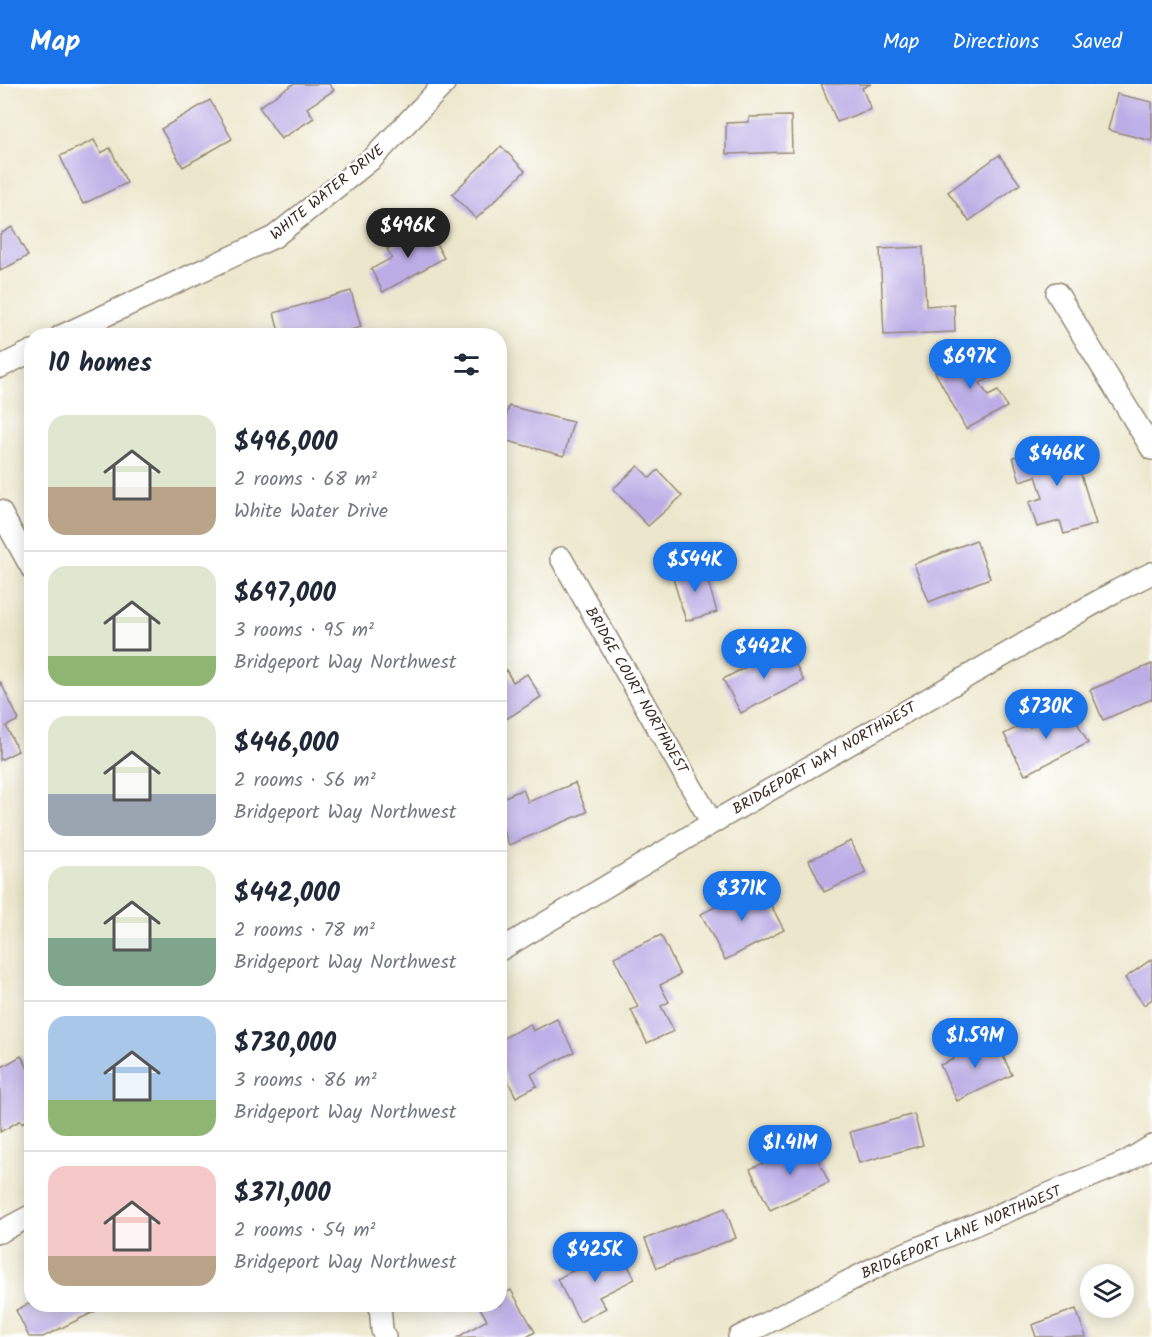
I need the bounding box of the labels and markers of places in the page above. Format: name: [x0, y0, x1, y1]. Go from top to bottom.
pin: $496K: [366, 208, 450, 259]
pin: $697K: [928, 339, 1012, 390]
pin: $446K: [1015, 436, 1099, 487]
pin: $544K: [653, 542, 737, 593]
pin: $442K: [722, 629, 806, 680]
pin: $730K: [1004, 689, 1088, 740]
pin: $371K: [700, 871, 784, 922]
pin: $1.59M: [926, 1018, 1024, 1069]
pin: $1.41M: [741, 1125, 839, 1176]
pin: $425K: [553, 1232, 637, 1283]

